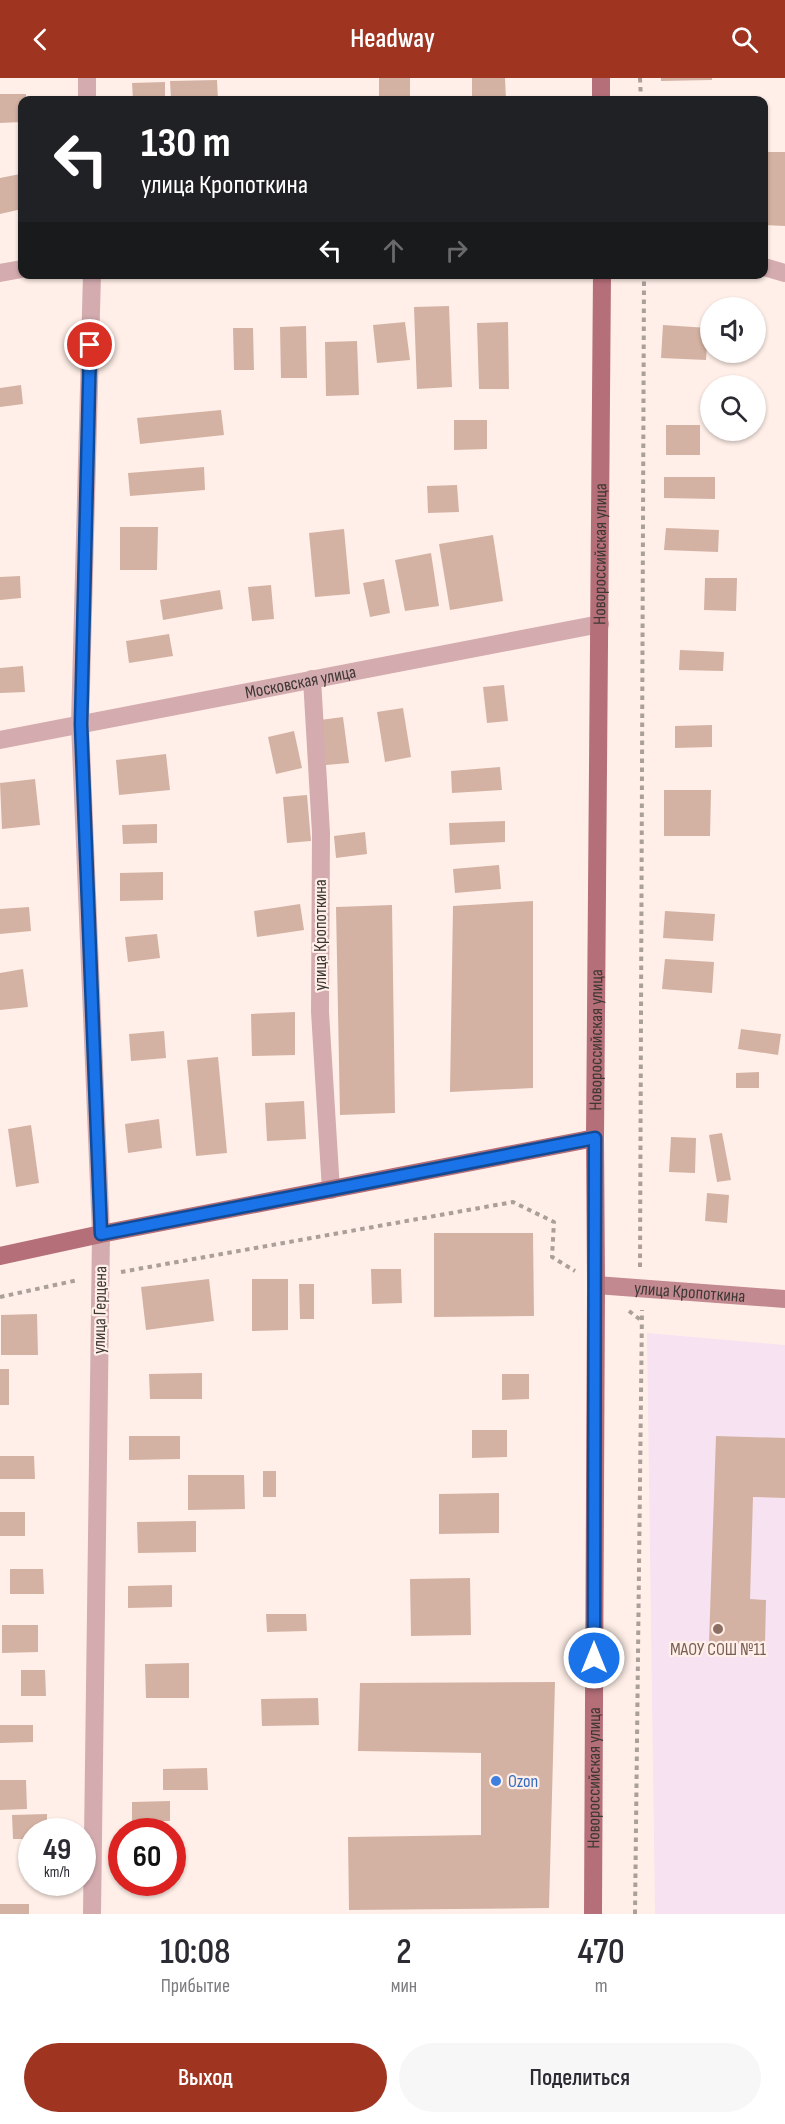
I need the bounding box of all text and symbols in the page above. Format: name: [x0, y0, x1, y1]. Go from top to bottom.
icon: back: [24, 23, 57, 56]
text: Headway: [350, 23, 435, 55]
icon: search: [728, 23, 761, 56]
text: 130 m: [141, 118, 231, 169]
icon: left: [42, 120, 120, 198]
text: улица Кропоткина: [141, 169, 308, 201]
icon: left: [314, 234, 347, 267]
icon: ahead: [377, 234, 410, 267]
icon: right: [440, 234, 473, 267]
map controls: [700, 297, 766, 441]
button: sound: [700, 297, 766, 363]
pin: [64, 319, 115, 370]
icon: arrive: [73, 328, 106, 361]
button: search: [700, 375, 766, 441]
street label: Новороссийская улица: [589, 483, 611, 625]
street label: Московская улица: [243, 661, 358, 703]
street label: улица Кропоткина: [310, 879, 331, 991]
street label: Новороссийская улица: [585, 969, 607, 1111]
street label: улица Герцена: [89, 1266, 111, 1354]
street label: улица Кропоткина: [633, 1277, 746, 1307]
marker: МАОУ СОШ №11: [711, 1622, 725, 1636]
position arrow: [562, 1626, 626, 1690]
place label: МАОУ СОШ №11: [670, 1639, 767, 1660]
street label: Новороссийская улица: [583, 1707, 604, 1849]
place label: Ozon: [508, 1771, 538, 1792]
marker: Ozon: [489, 1774, 503, 1788]
speed limit sign: 60: [108, 1818, 186, 1896]
text: 49: [43, 1832, 71, 1868]
text: km/h: [44, 1863, 70, 1882]
text: 10:08: [160, 1931, 231, 1974]
text: 2: [396, 1931, 412, 1974]
text: 470: [577, 1931, 625, 1974]
text: Прибытие: [161, 1974, 230, 1998]
text: мин: [391, 1974, 417, 1998]
text: m: [595, 1974, 608, 1998]
button: Выход: [24, 2043, 387, 2112]
button: Поделиться: [399, 2043, 761, 2112]

